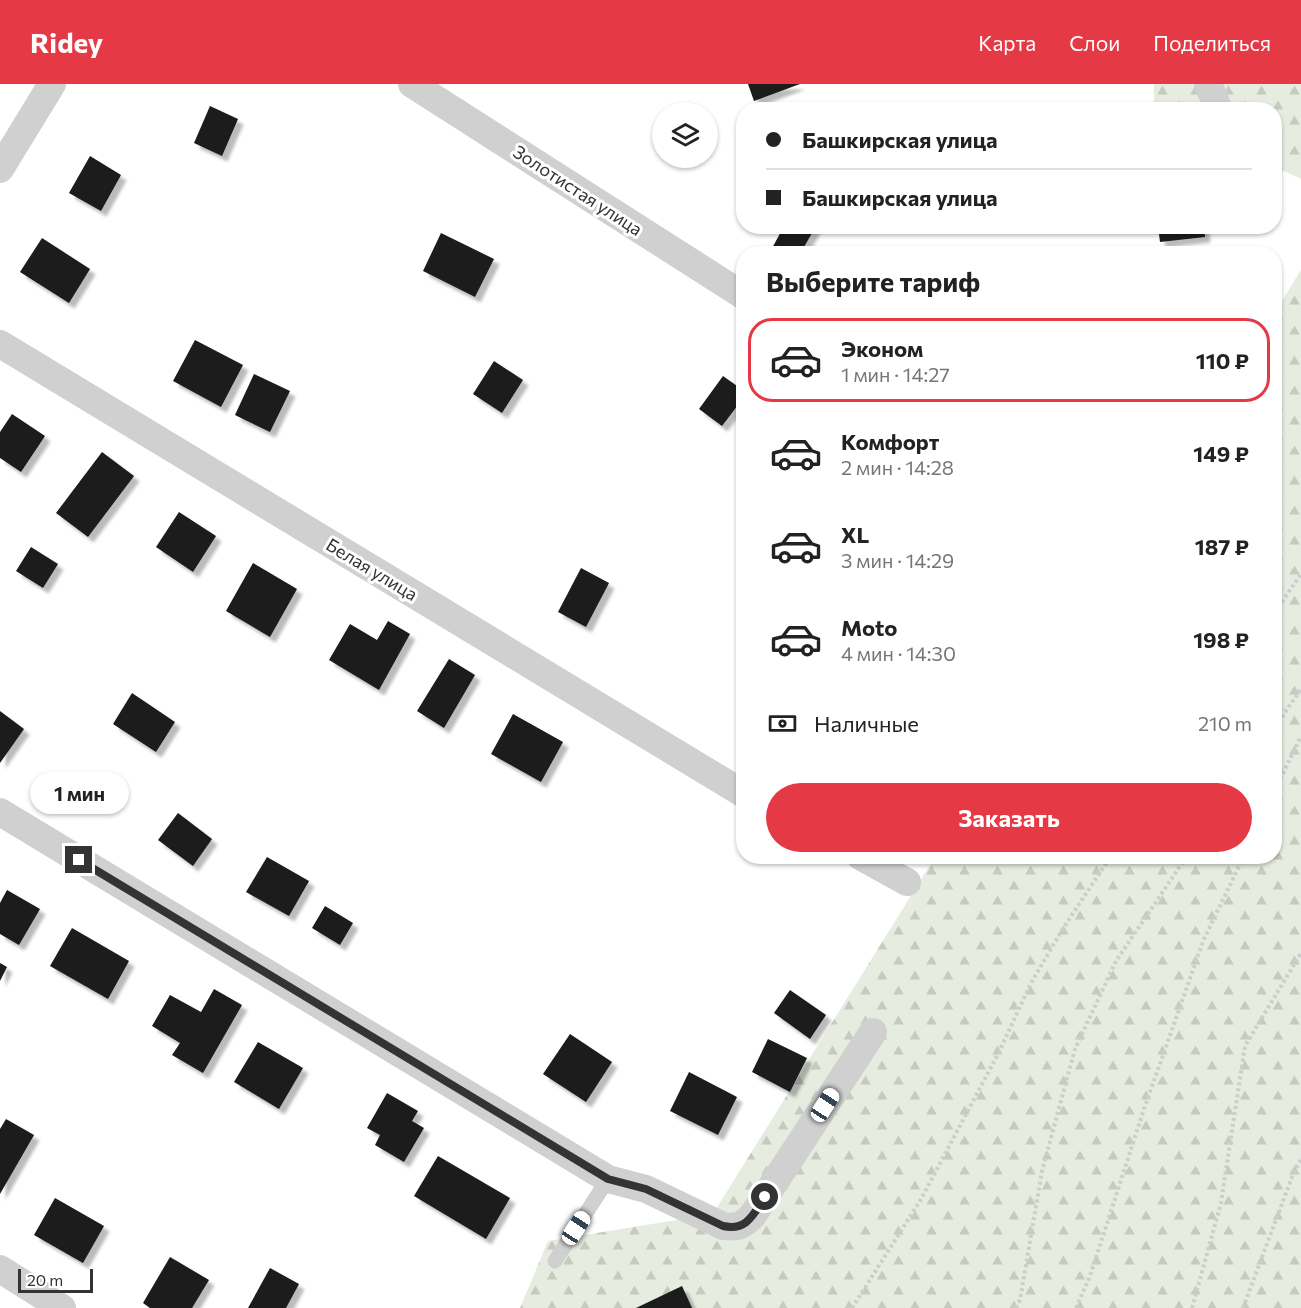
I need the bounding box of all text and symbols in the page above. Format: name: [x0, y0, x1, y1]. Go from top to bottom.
text: Ridey: [30, 25, 103, 59]
text: Карта: [978, 30, 1036, 55]
text: Слои: [1069, 30, 1120, 55]
text: Поделиться: [1153, 30, 1271, 55]
map controls: [652, 102, 718, 168]
button: layers: [652, 102, 718, 168]
text: Башкирская улица: [802, 126, 998, 153]
street label: Золотистая улица: [509, 140, 647, 240]
text: Башкирская улица: [802, 184, 998, 211]
text: Выберите тариф: [766, 265, 980, 298]
icon: car: [769, 333, 823, 387]
text: Эконом: [841, 335, 923, 362]
text: 110 ₽: [1196, 347, 1249, 374]
text: 1 мин · 14:27: [841, 362, 950, 386]
icon: car: [769, 426, 823, 480]
text: Комфорт: [841, 428, 939, 455]
text: 149 ₽: [1193, 440, 1249, 467]
text: 2 мин · 14:28: [841, 455, 954, 479]
icon: car: [769, 519, 823, 573]
text: XL: [841, 521, 869, 548]
street label: Белая улица: [322, 533, 422, 605]
text: 187 ₽: [1195, 533, 1249, 560]
text: 3 мин · 14:29: [841, 548, 954, 572]
icon: car: [769, 612, 823, 666]
text: Moto: [841, 614, 897, 641]
text: 198 ₽: [1193, 626, 1249, 653]
text: 4 мин · 14:30: [841, 641, 956, 665]
icon: cash: [766, 707, 799, 740]
text: Наличные: [814, 710, 919, 737]
text: 210 m: [1198, 711, 1252, 735]
callout: 1 мин: [29, 773, 128, 815]
text: 1 мин: [54, 781, 105, 805]
button: Заказать: [766, 783, 1252, 852]
route end: [65, 846, 92, 873]
car: [808, 1085, 842, 1125]
route start: [751, 1183, 778, 1210]
car: [559, 1208, 593, 1248]
scale bar: [18, 1266, 93, 1294]
text: 20 m: [27, 1270, 63, 1289]

